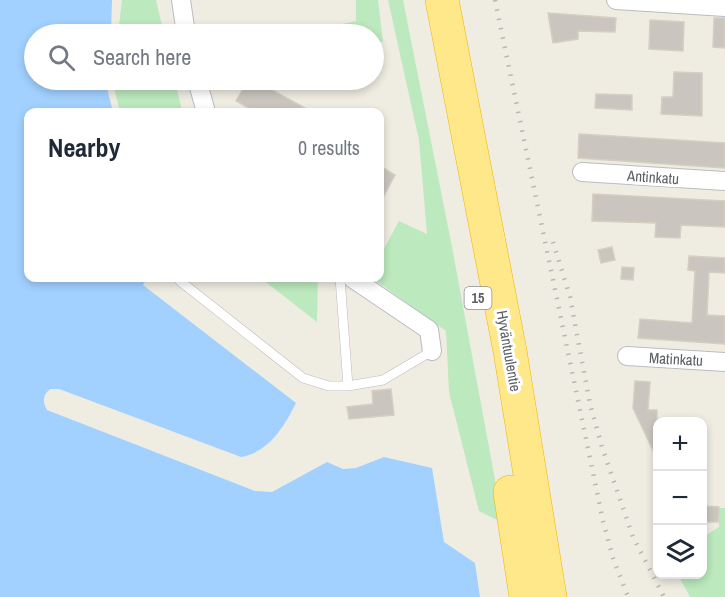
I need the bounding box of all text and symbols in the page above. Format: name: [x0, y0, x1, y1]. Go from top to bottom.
search box: [24, 24, 384, 90]
icon: search: [45, 41, 78, 74]
text: Search here: [93, 42, 191, 72]
text: Nearby: [48, 130, 120, 165]
text: 0 results: [298, 134, 360, 161]
street label: Antinkatu: [625, 165, 680, 189]
road number: 15: [464, 287, 492, 309]
street label: Hyväntuulentie: [492, 309, 526, 393]
street label: Matinkatu: [648, 347, 704, 371]
map controls: [653, 417, 707, 579]
button: +: [653, 417, 707, 471]
button: −: [653, 471, 707, 525]
button: layers: [653, 525, 707, 579]

